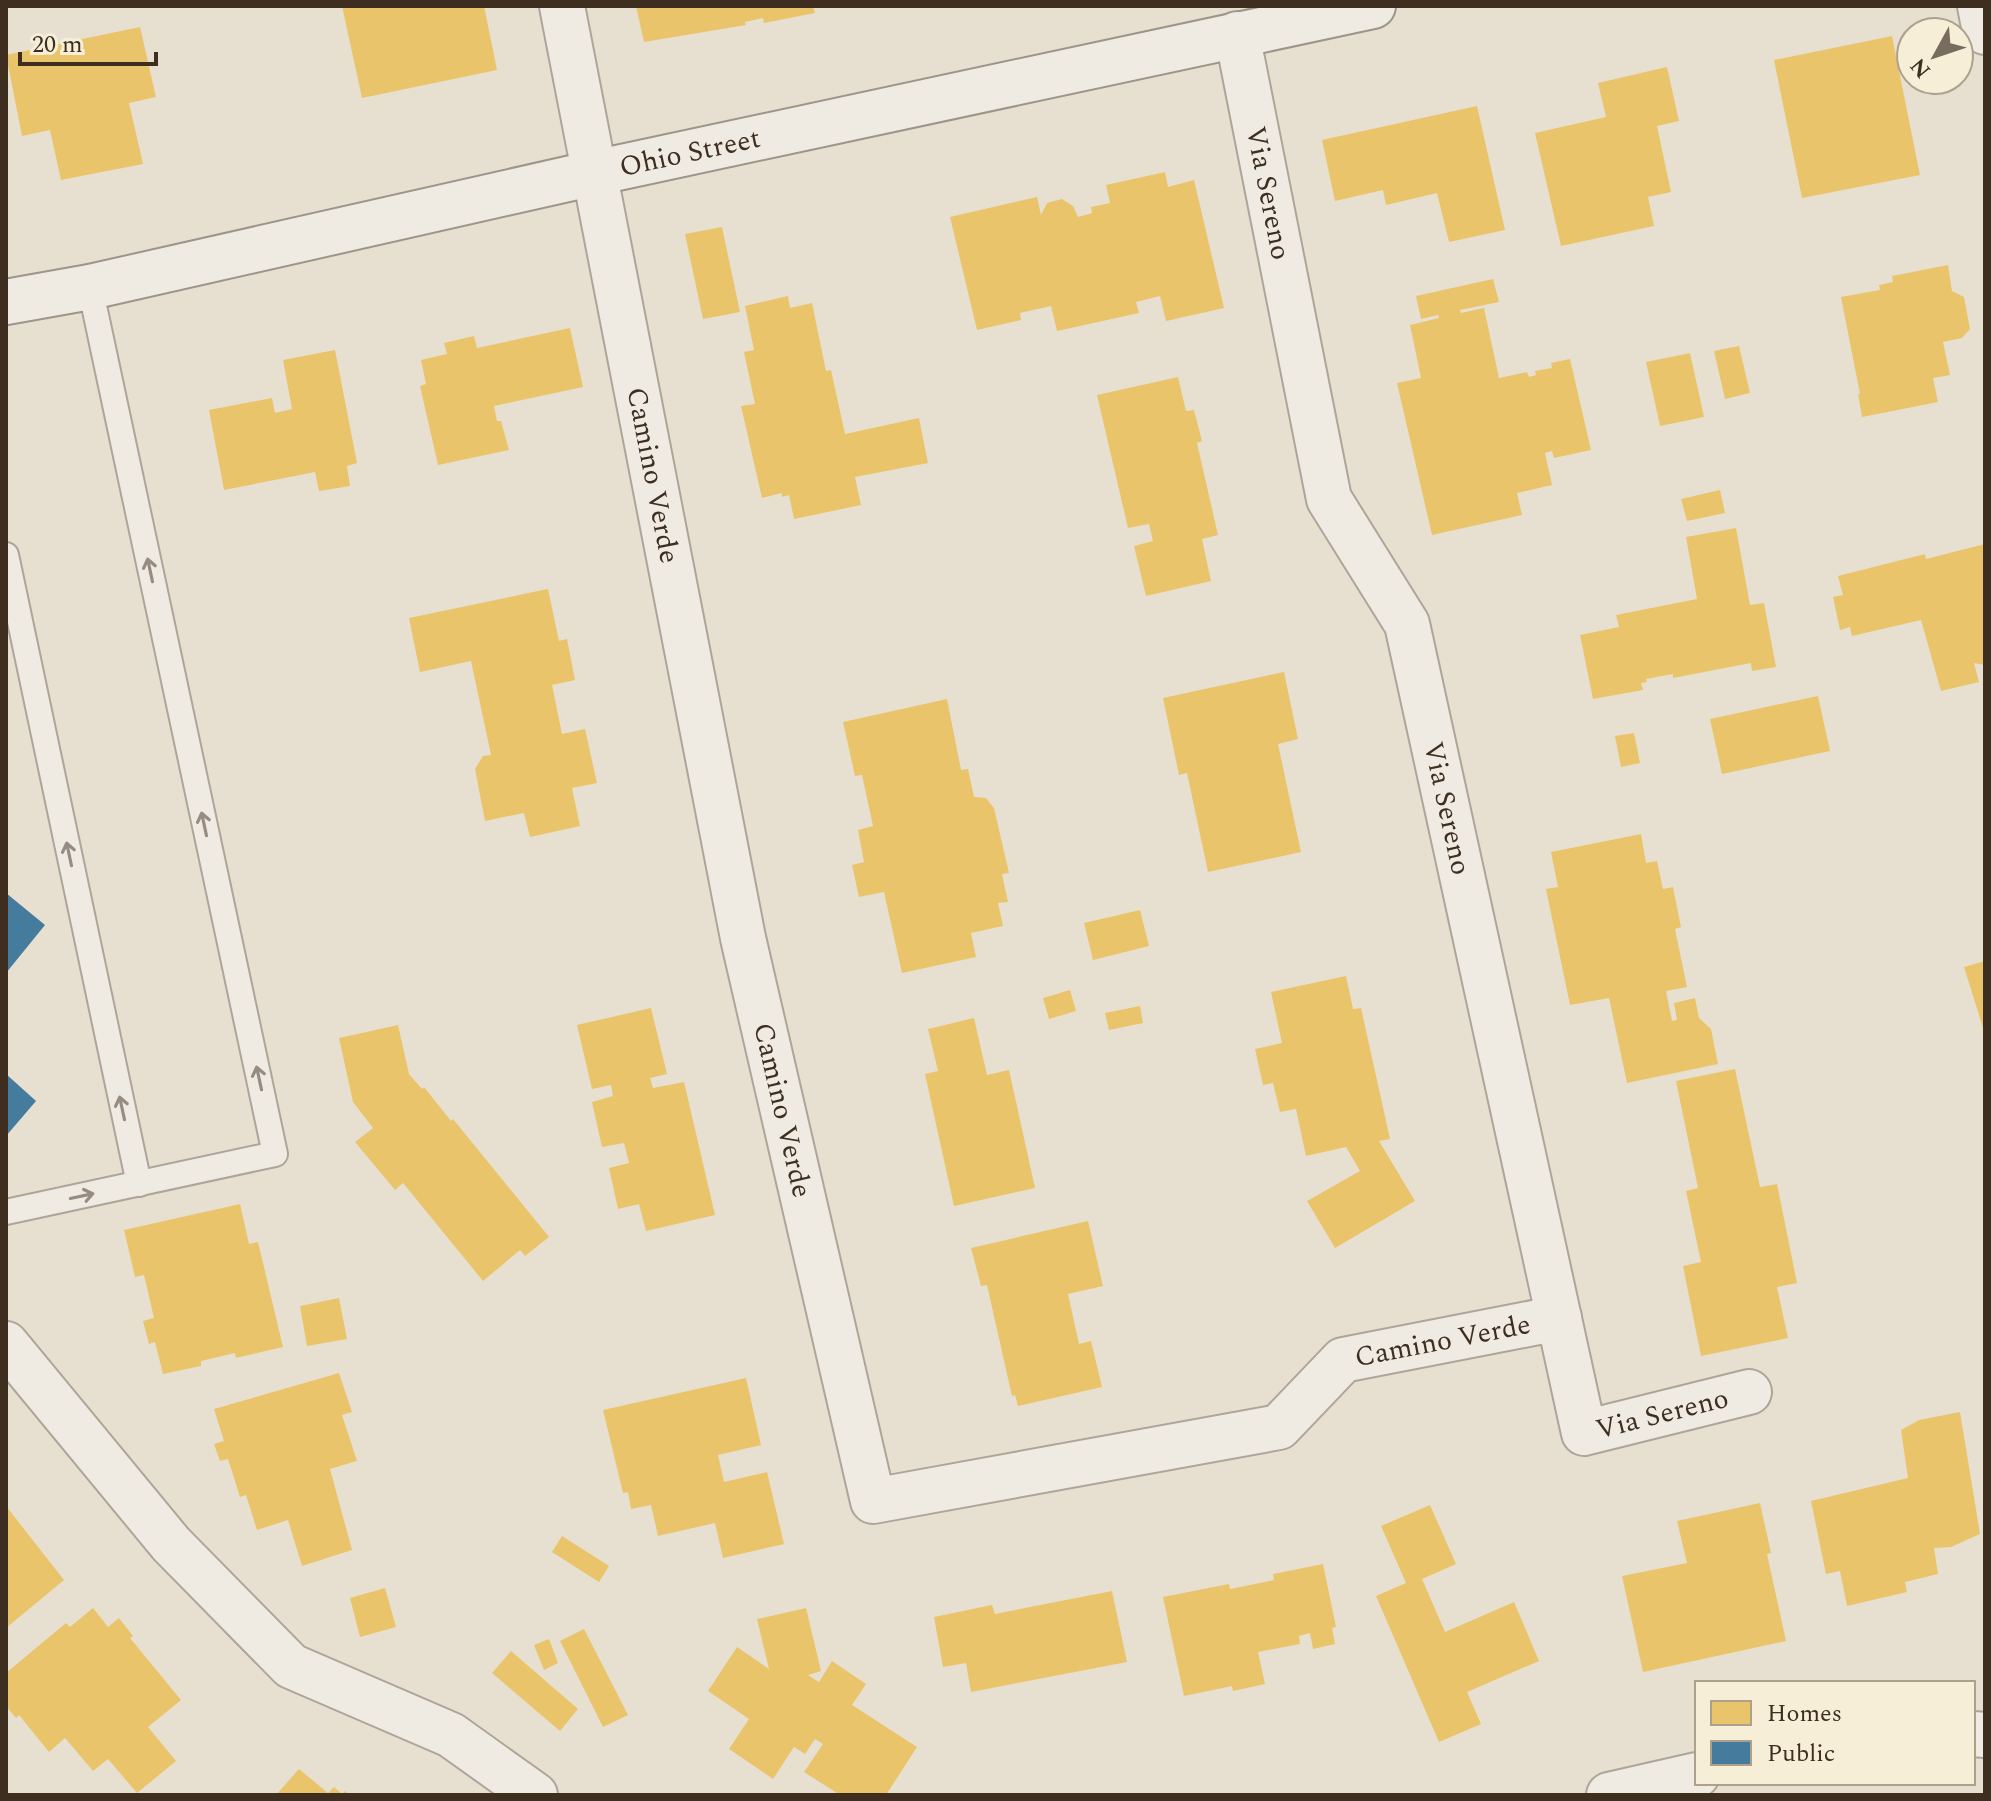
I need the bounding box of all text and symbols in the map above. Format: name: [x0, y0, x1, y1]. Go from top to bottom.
scale bar: [20, 16, 156, 66]
north arrow: [1895, 16, 1975, 96]
text: 20 m: [32, 27, 83, 63]
text: N: [1902, 50, 1939, 85]
street label: Ohio Street: [615, 116, 764, 189]
street label: Via Sereno: [1234, 122, 1303, 263]
street label: Camino Verde: [615, 384, 691, 567]
one-way arrow: [142, 557, 157, 583]
street label: Via Sereno: [1412, 738, 1483, 879]
one-way arrow: [196, 811, 211, 837]
one-way arrow: [61, 841, 76, 867]
street label: Camino Verde: [742, 1018, 824, 1202]
one-way arrow: [251, 1066, 266, 1091]
one-way arrow: [114, 1096, 129, 1121]
one-way arrow: [69, 1188, 95, 1203]
street label: Camino Verde: [1351, 1303, 1534, 1379]
street label: Via Sereno: [1591, 1376, 1733, 1451]
legend: [1695, 1681, 1975, 1785]
text: Homes: [1767, 1696, 1842, 1732]
text: Public: [1767, 1736, 1835, 1772]

